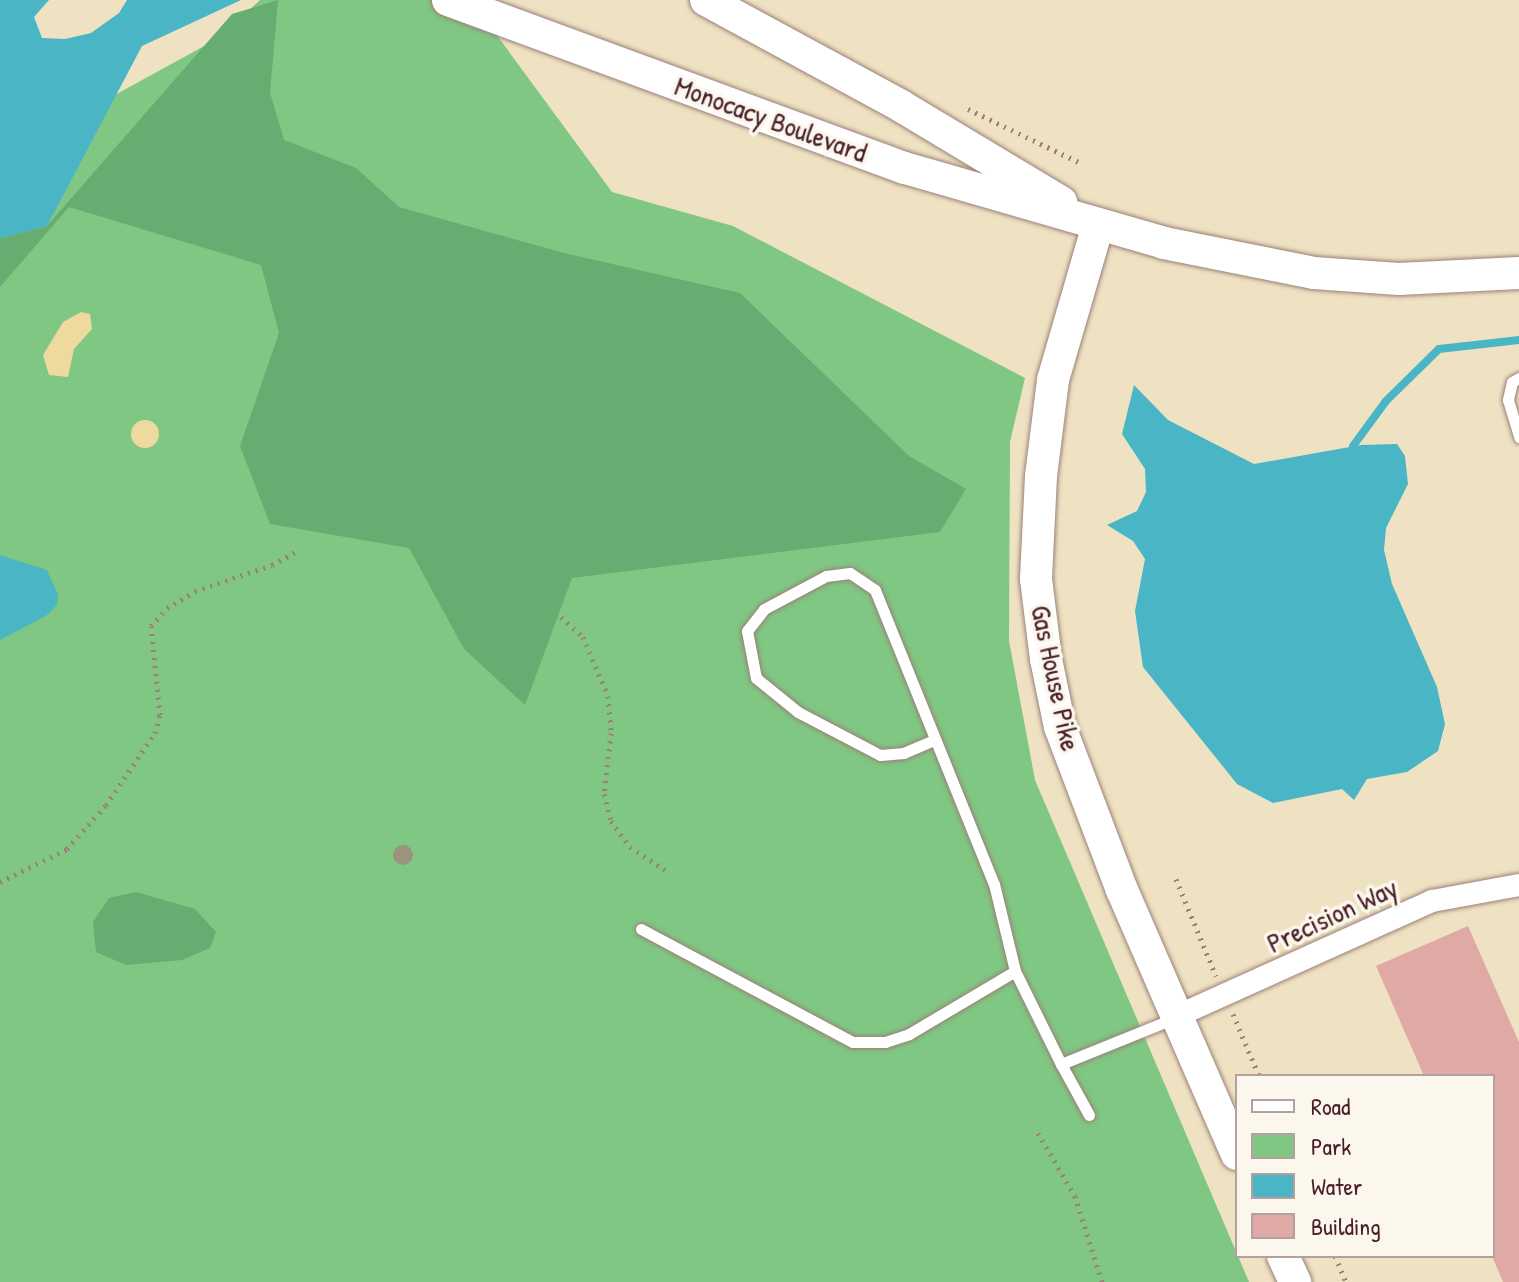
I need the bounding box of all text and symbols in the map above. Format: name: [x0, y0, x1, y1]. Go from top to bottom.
street label: Monocacy Boulevard: [670, 69, 872, 169]
street label: Gas House Pike: [1024, 602, 1088, 754]
street label: Precision Way: [1261, 870, 1403, 960]
legend: [1235, 1074, 1495, 1258]
text: Road: [1311, 1090, 1350, 1122]
text: Park: [1311, 1130, 1351, 1162]
text: Water: [1311, 1170, 1362, 1202]
text: Building: [1311, 1210, 1381, 1242]

